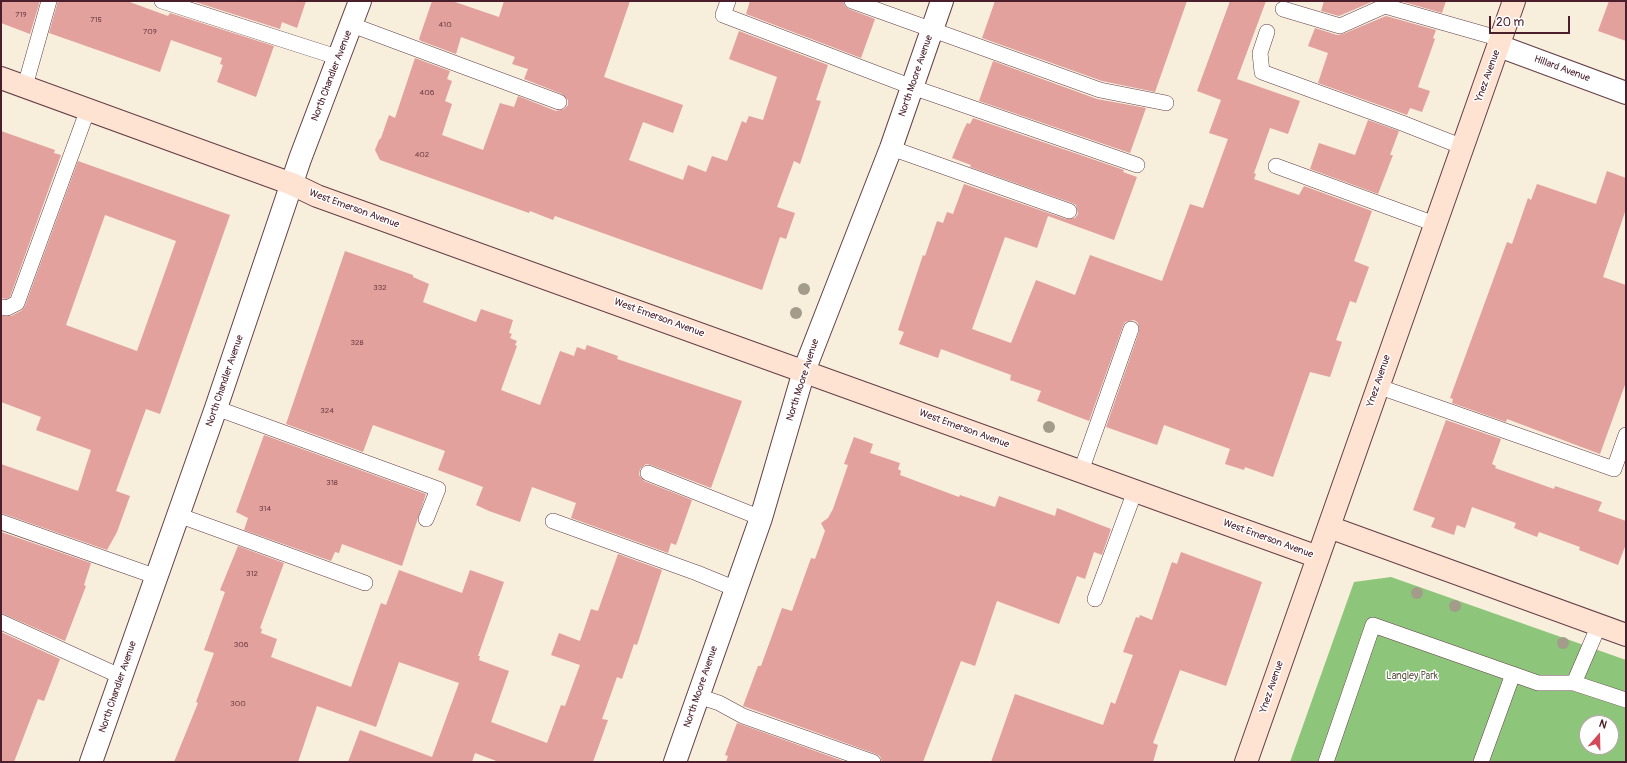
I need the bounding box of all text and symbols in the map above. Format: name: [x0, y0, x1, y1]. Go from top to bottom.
scale bar: [1491, 8, 1572, 34]
house number: 719: [15, 10, 27, 20]
house number: 715: [90, 15, 102, 25]
text: 20 m: [1496, 15, 1524, 30]
house number: 410: [438, 20, 452, 30]
house number: 709: [143, 27, 157, 37]
street label: North Chandler Avenue: [309, 29, 355, 123]
street label: North Moore Avenue: [896, 34, 936, 118]
street label: Ynez Avenue: [1473, 48, 1503, 104]
street label: Hillard Avenue: [1532, 53, 1592, 85]
house number: 406: [420, 88, 434, 98]
house number: 402: [415, 150, 429, 160]
street label: West Emerson Avenue: [307, 187, 401, 231]
house number: 332: [373, 283, 387, 293]
street label: West Emerson Avenue: [612, 296, 706, 340]
street label: North Chandler Avenue: [204, 334, 246, 428]
street label: North Moore Avenue: [784, 337, 822, 423]
house number: 328: [351, 338, 363, 348]
street label: Ynez Avenue: [1365, 353, 1393, 409]
house number: 324: [320, 406, 334, 416]
street label: West Emerson Avenue: [917, 407, 1011, 451]
house number: 318: [326, 478, 338, 488]
house number: 314: [259, 504, 271, 514]
street label: West Emerson Avenue: [1221, 517, 1315, 561]
house number: 312: [246, 569, 258, 579]
street label: North Chandler Avenue: [97, 640, 139, 734]
house number: 306: [234, 640, 248, 650]
street label: North Moore Avenue: [681, 645, 721, 729]
street label: Ynez Avenue: [1258, 659, 1286, 715]
park label: Langley Park: [1386, 670, 1438, 682]
house number: 300: [230, 699, 246, 709]
north arrow: [1579, 715, 1619, 755]
text: N: [1597, 717, 1609, 732]

